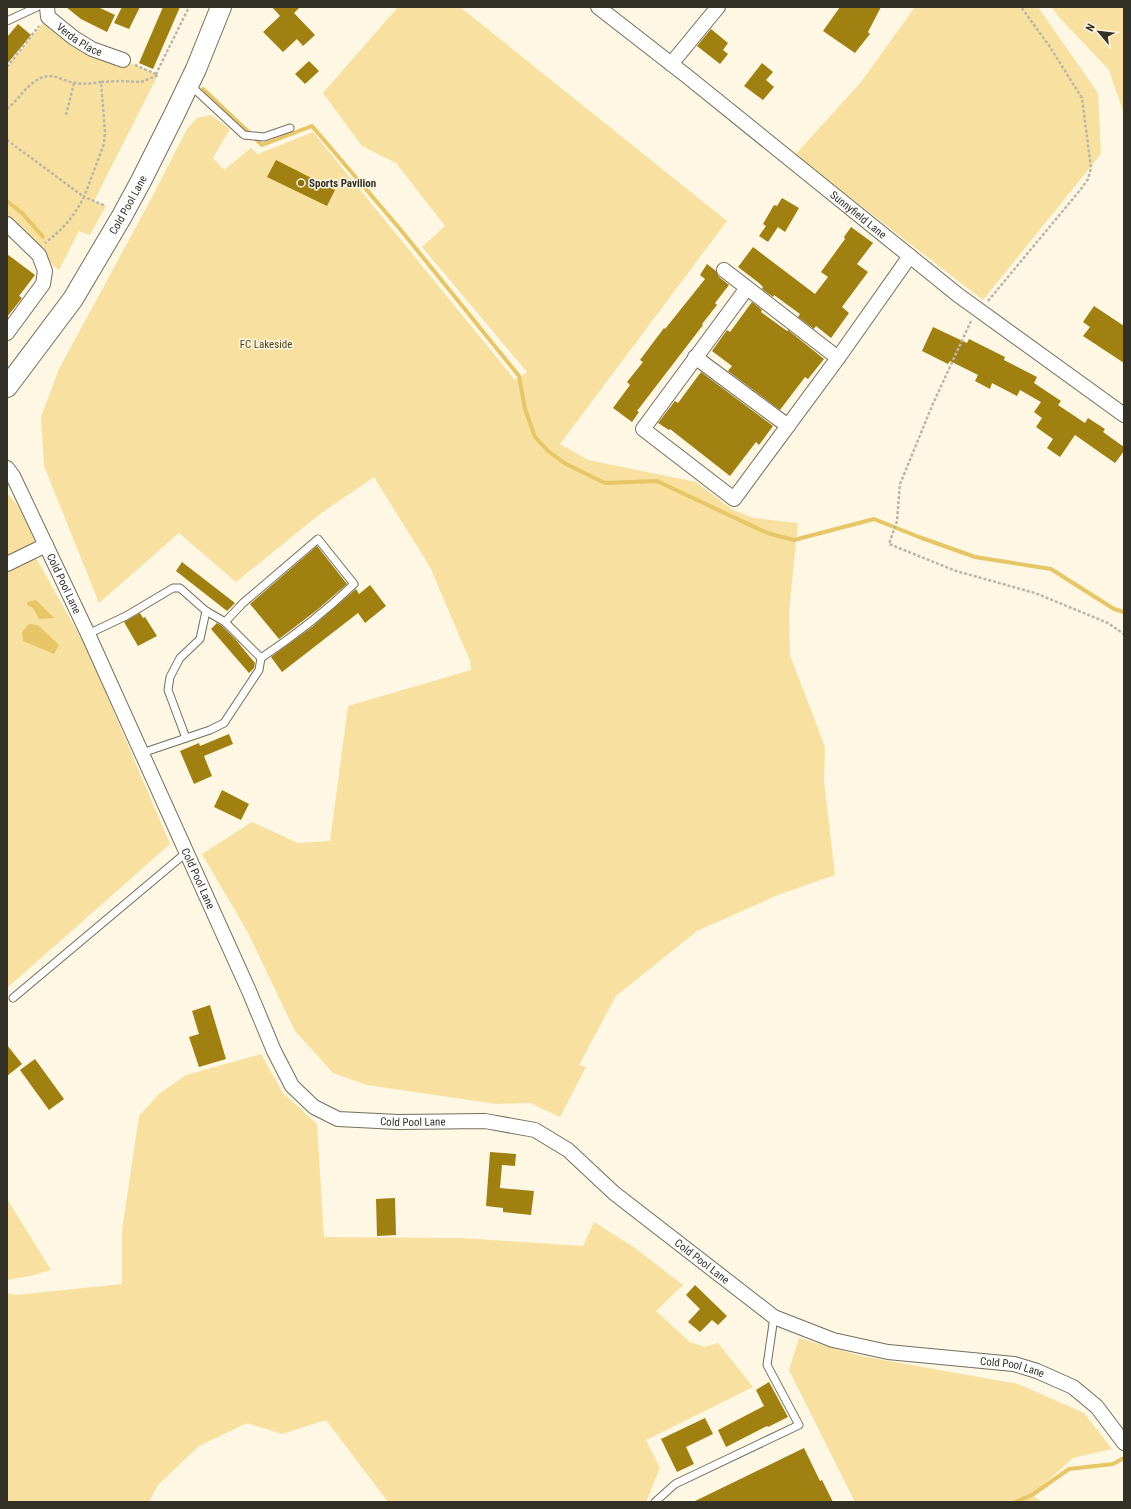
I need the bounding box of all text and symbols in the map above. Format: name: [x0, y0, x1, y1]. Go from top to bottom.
north arrow: [1079, 12, 1119, 52]
street label: Verda Place: [54, 20, 104, 59]
text: N: [1083, 21, 1098, 34]
street label: Cold Pool Lane: [106, 173, 149, 237]
place label: Sports Pavilion: [309, 177, 376, 190]
marker: Sports Pavilion: [296, 178, 306, 188]
street label: Sunnyfield Lane: [828, 188, 889, 241]
park label: FC Lakeside: [240, 338, 292, 351]
street label: Cold Pool Lane: [44, 551, 84, 616]
street label: Cold Pool Lane: [179, 846, 218, 911]
street label: Cold Pool Lane: [380, 1115, 446, 1129]
street label: Cold Pool Lane: [672, 1236, 732, 1286]
street label: Cold Pool Lane: [980, 1354, 1047, 1380]

